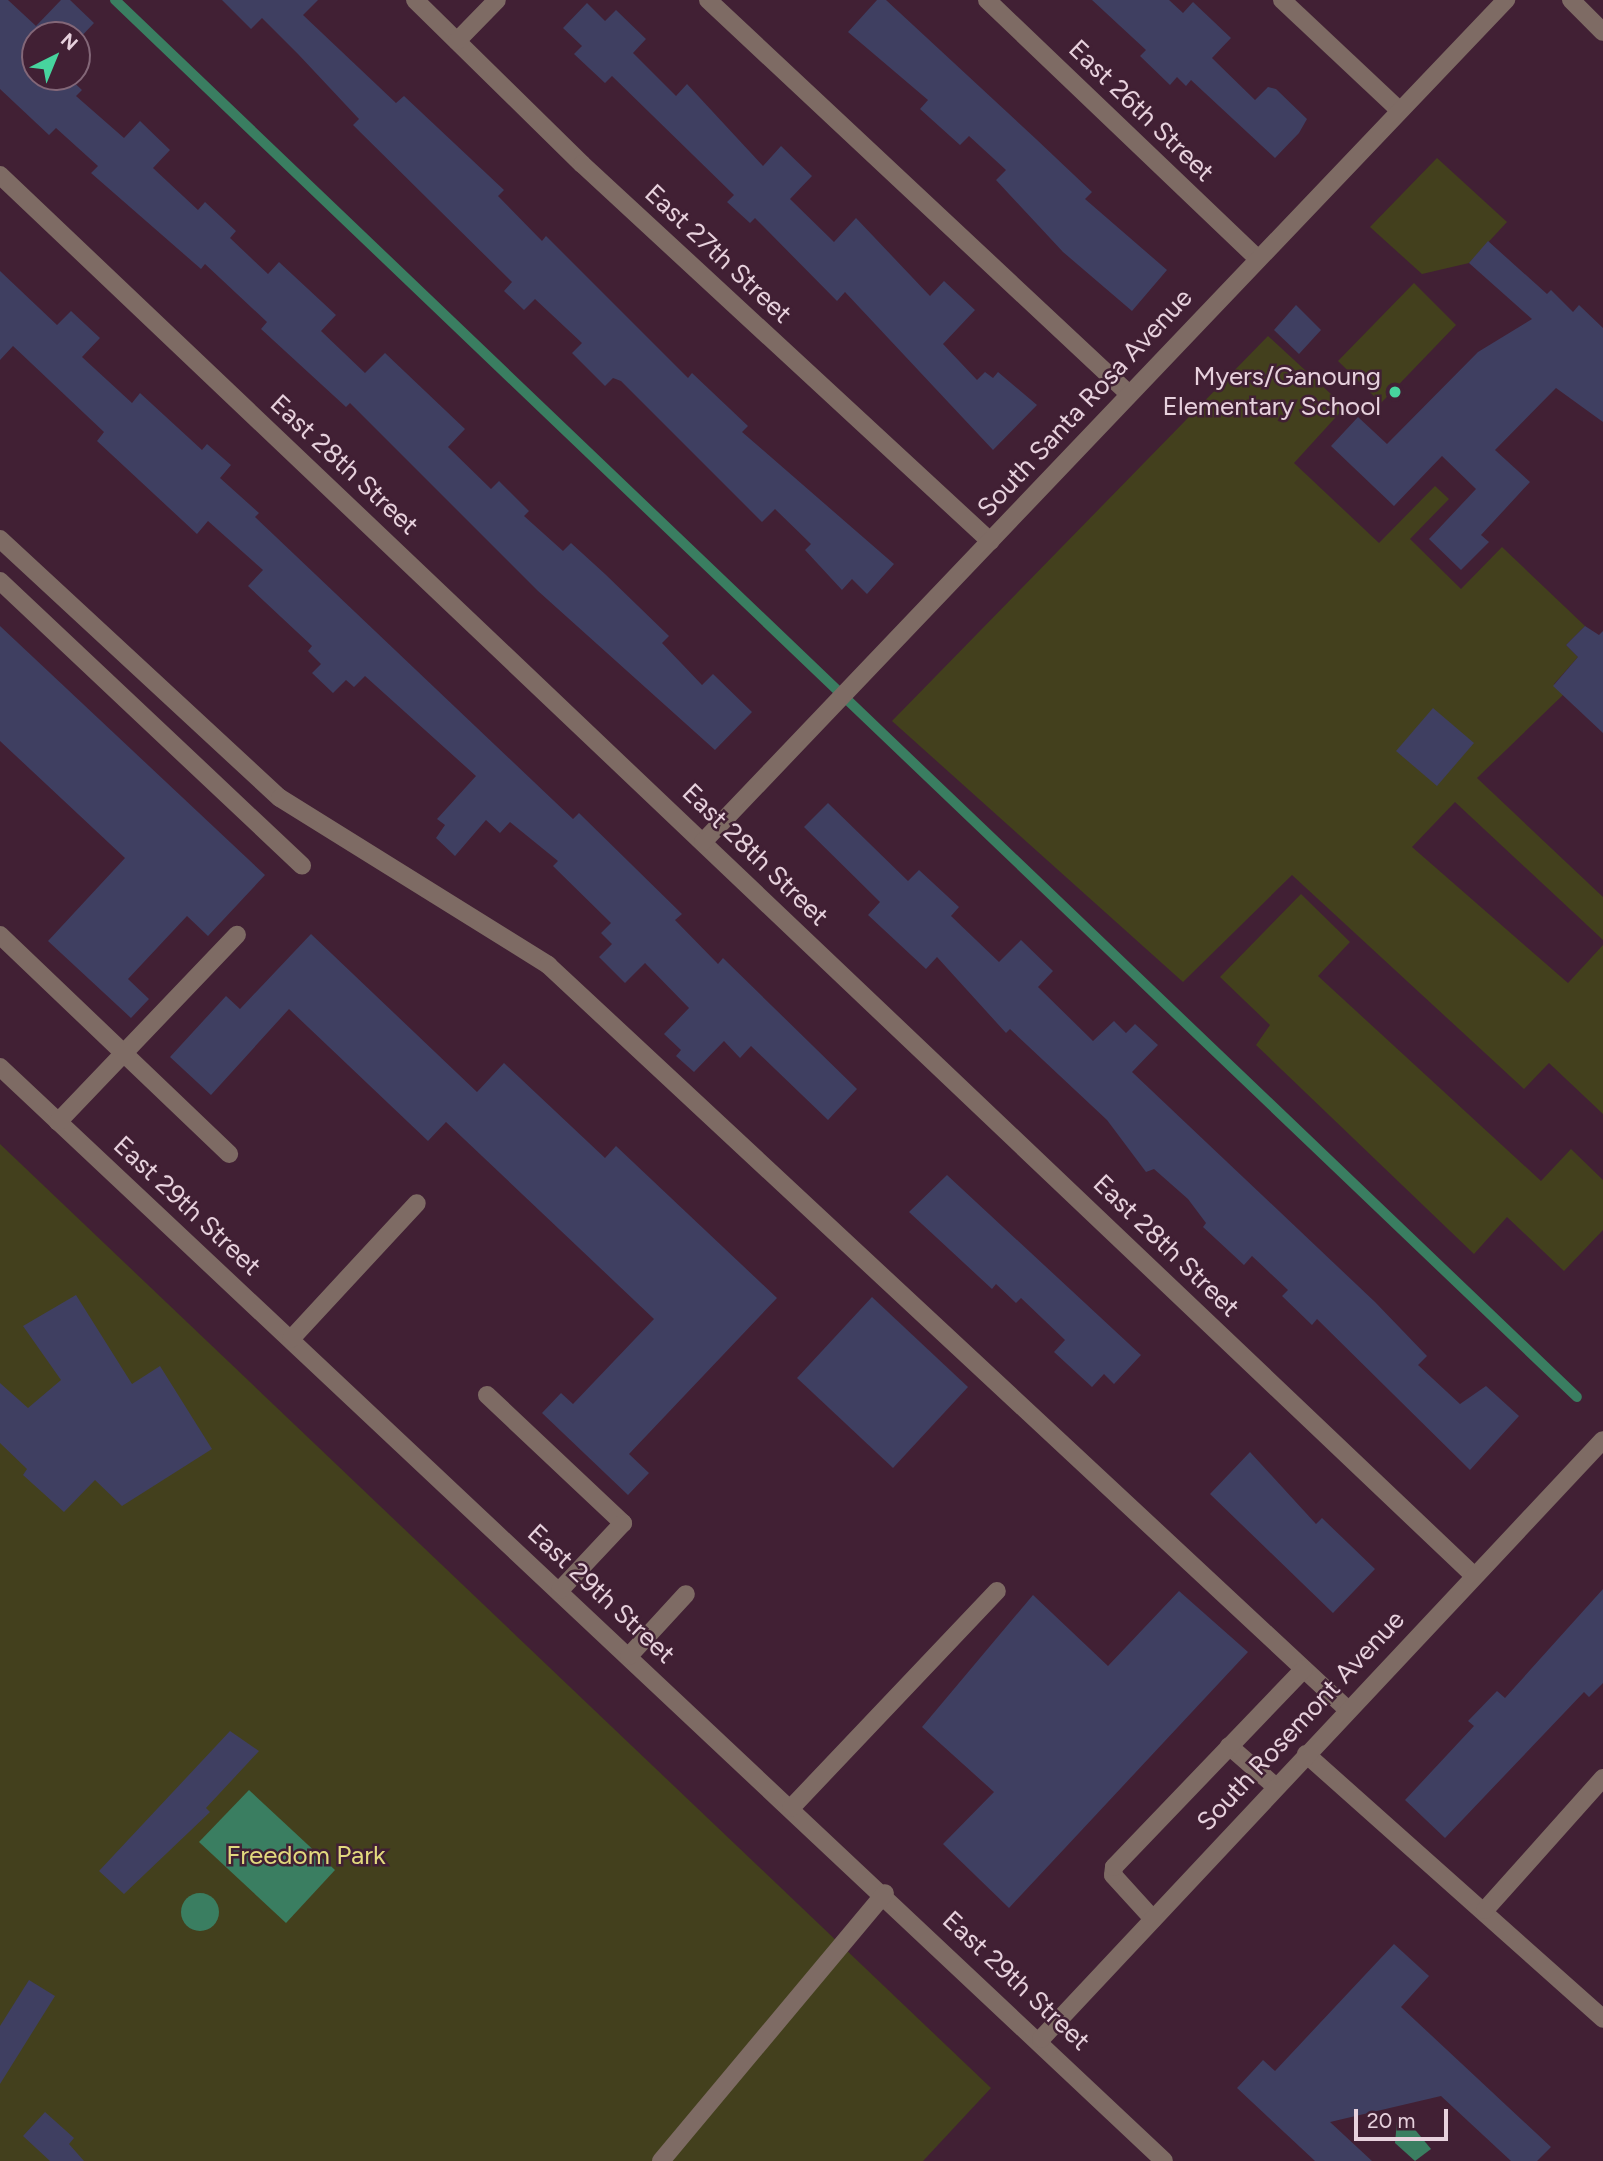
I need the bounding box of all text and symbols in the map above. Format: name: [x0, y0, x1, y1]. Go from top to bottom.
north arrow: [21, 21, 91, 91]
text: N: [56, 28, 83, 55]
street label: East 26th Street: [1062, 34, 1220, 188]
street label: East 27th Street: [638, 178, 798, 330]
street label: South Santa Rosa Avenue: [971, 282, 1199, 524]
place label: Myers/Ganoung Elementary School: [1163, 361, 1381, 422]
marker: Myers/Ganoung Elementary School: [1387, 384, 1403, 400]
street label: East 28th Street: [263, 388, 425, 542]
street label: East 28th Street: [675, 777, 835, 933]
street label: East 29th Street: [107, 1130, 267, 1282]
street label: East 28th Street: [1086, 1168, 1246, 1324]
street label: East 29th Street: [521, 1518, 681, 1670]
street label: South Rosemont Avenue: [1191, 1604, 1411, 1838]
park label: Freedom Park: [226, 1840, 386, 1872]
street label: East 29th Street: [936, 1905, 1096, 2057]
scale bar: [1358, 2094, 1452, 2138]
text: 20 m: [1367, 2108, 1415, 2133]

